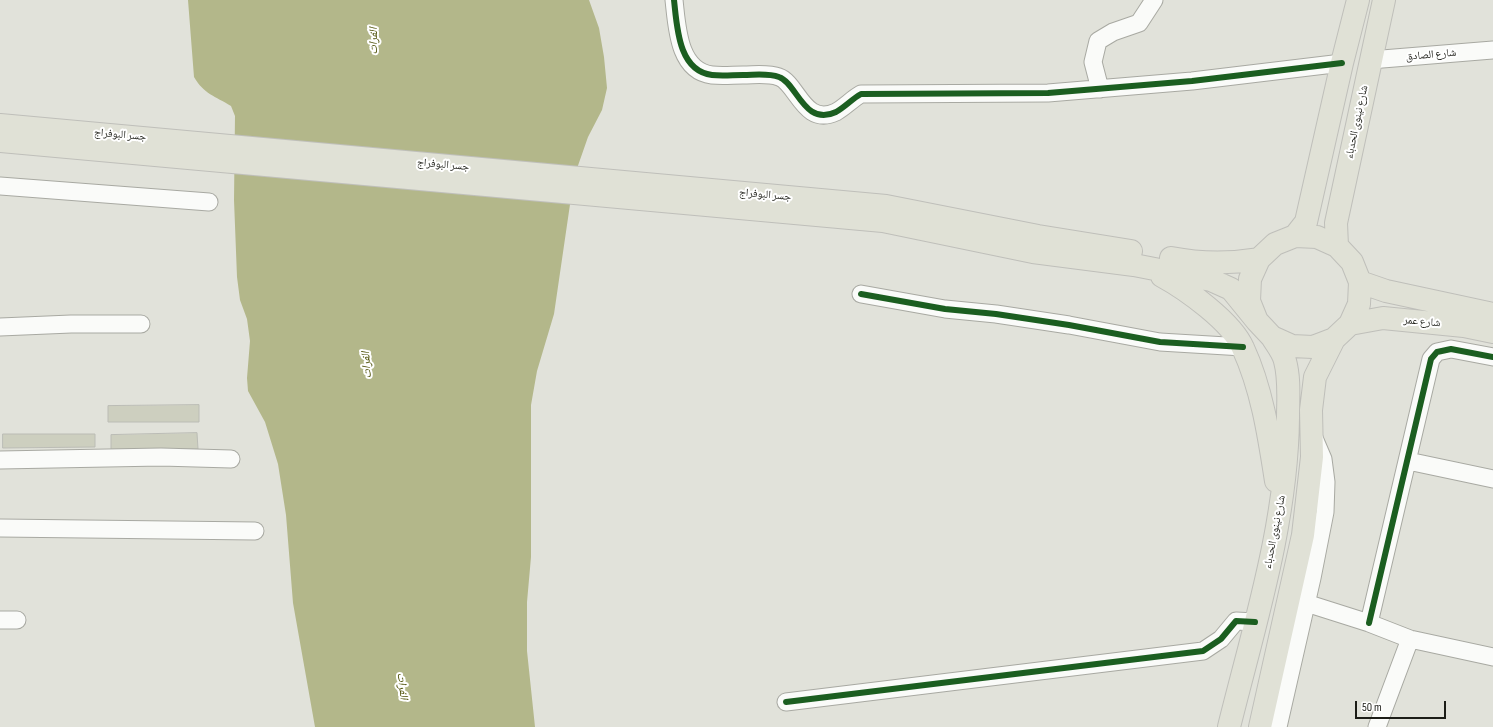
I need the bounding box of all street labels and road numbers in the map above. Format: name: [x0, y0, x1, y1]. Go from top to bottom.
street label: شارع الصادق: [1405, 46, 1457, 64]
street label: شارع نينوى الحدباء: [1343, 84, 1371, 160]
street label: جسر البوفراج: [93, 126, 147, 144]
street label: جسر البوفراج: [416, 156, 470, 174]
street label: جسر البوفراج: [738, 186, 792, 204]
street label: شارع عمر: [1403, 314, 1441, 330]
street label: شارع نينوى الحدباء: [1261, 494, 1289, 570]

